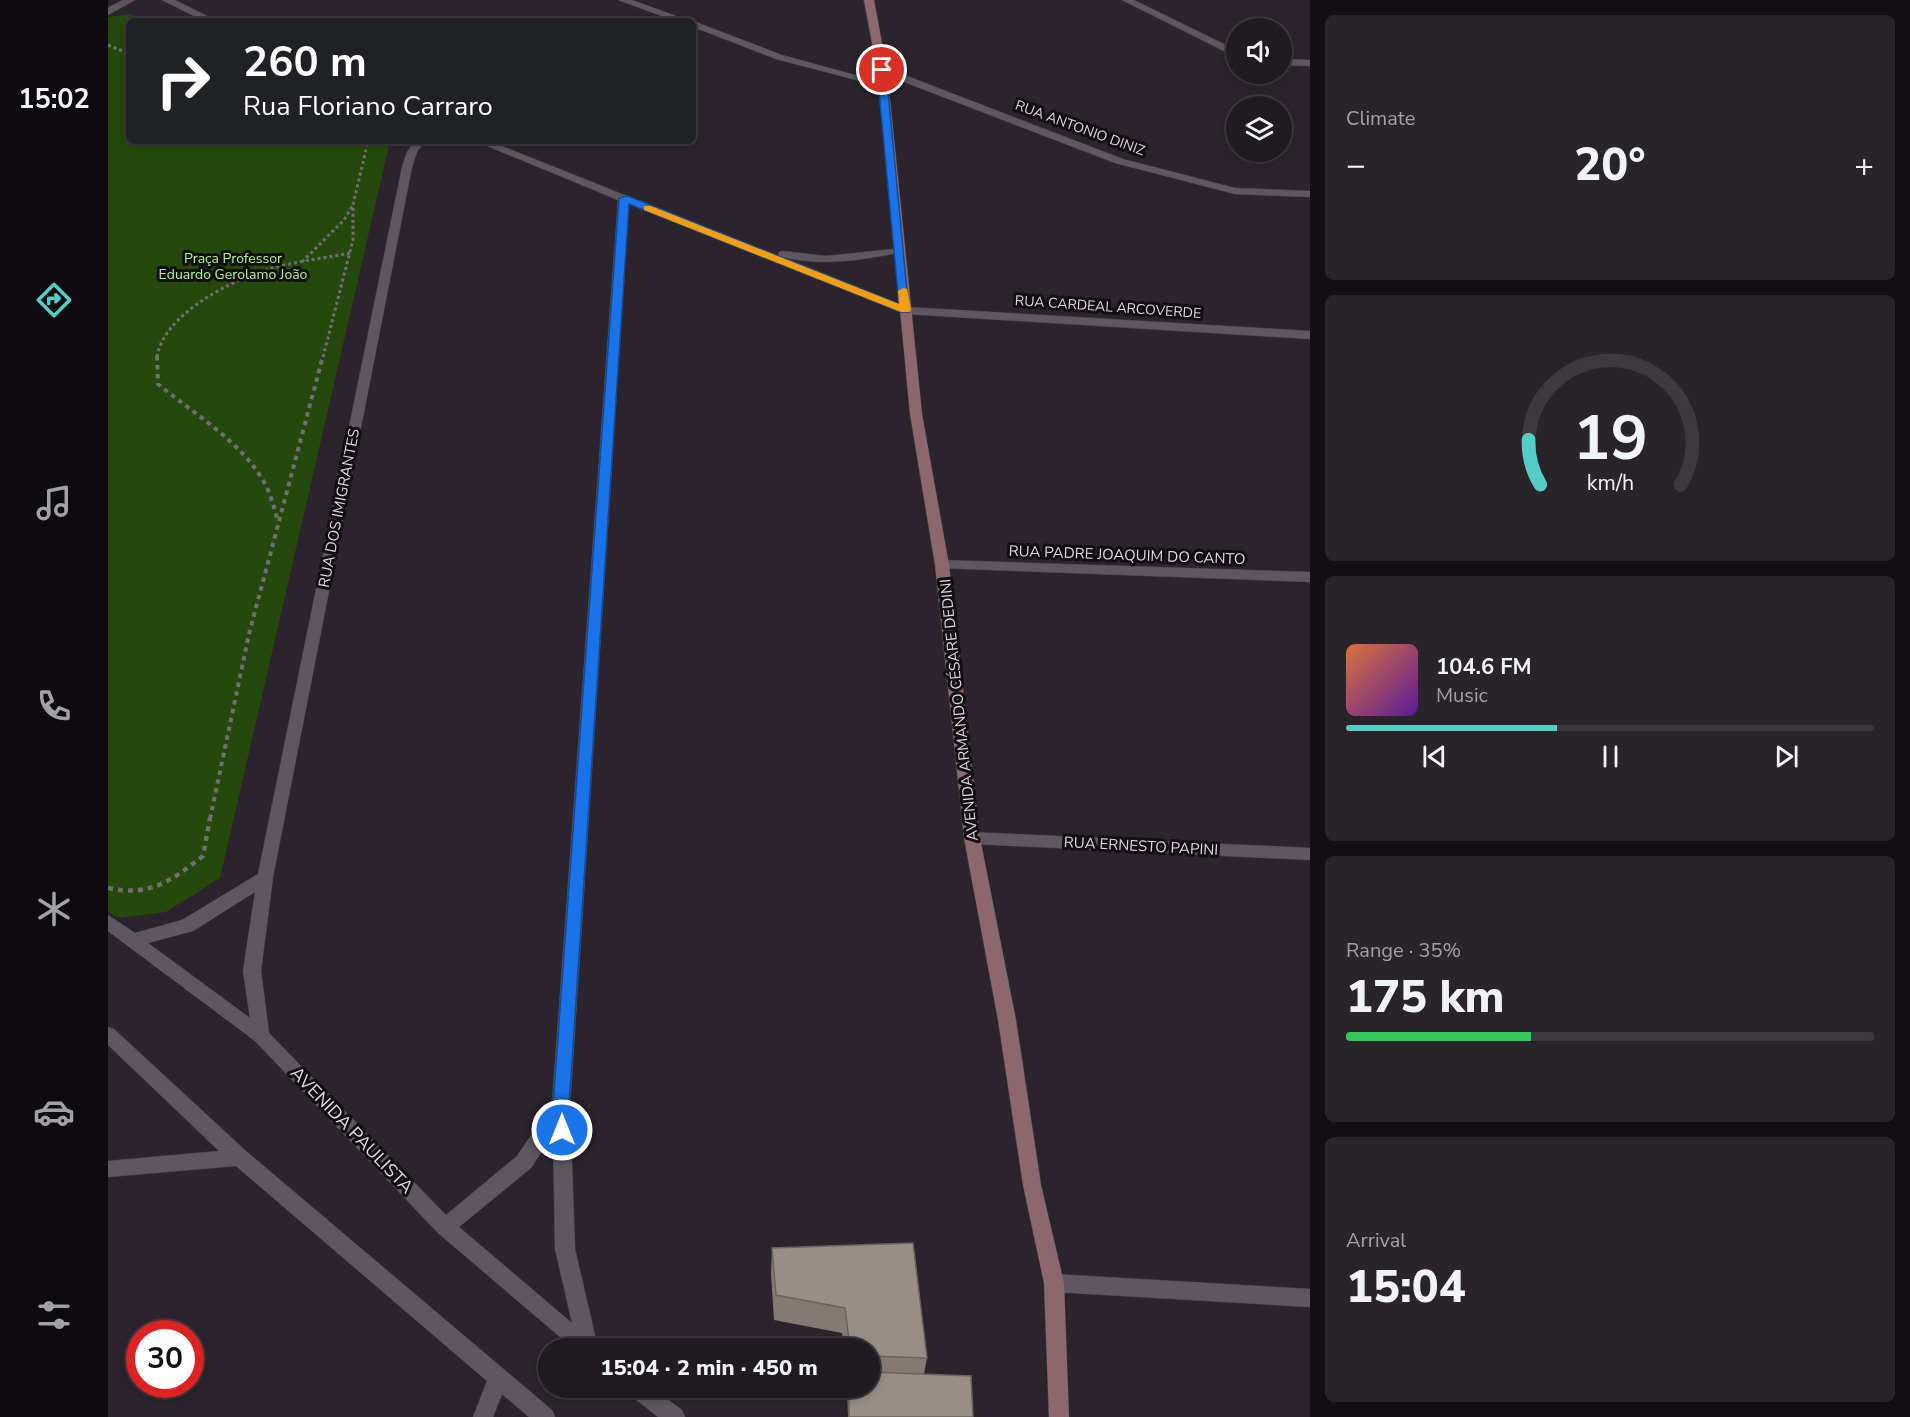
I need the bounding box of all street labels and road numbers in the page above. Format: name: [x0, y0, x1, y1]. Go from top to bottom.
street label: RUA ANTONIO DINIZ: [1012, 96, 1148, 160]
street label: RUA CARDEAL ARCOVERDE: [1014, 291, 1202, 323]
street label: RUA DOS IMIGRANTES: [314, 427, 364, 589]
street label: RUA PADRE JOAQUIM DO CANTO: [1008, 541, 1246, 569]
street label: AVENIDA ARMANDO CÉSARE DEDINI: [935, 578, 983, 842]
street label: RUA ERNESTO PAPINI: [1063, 832, 1219, 860]
street label: AVENIDA PAULISTA: [285, 1061, 419, 1199]

